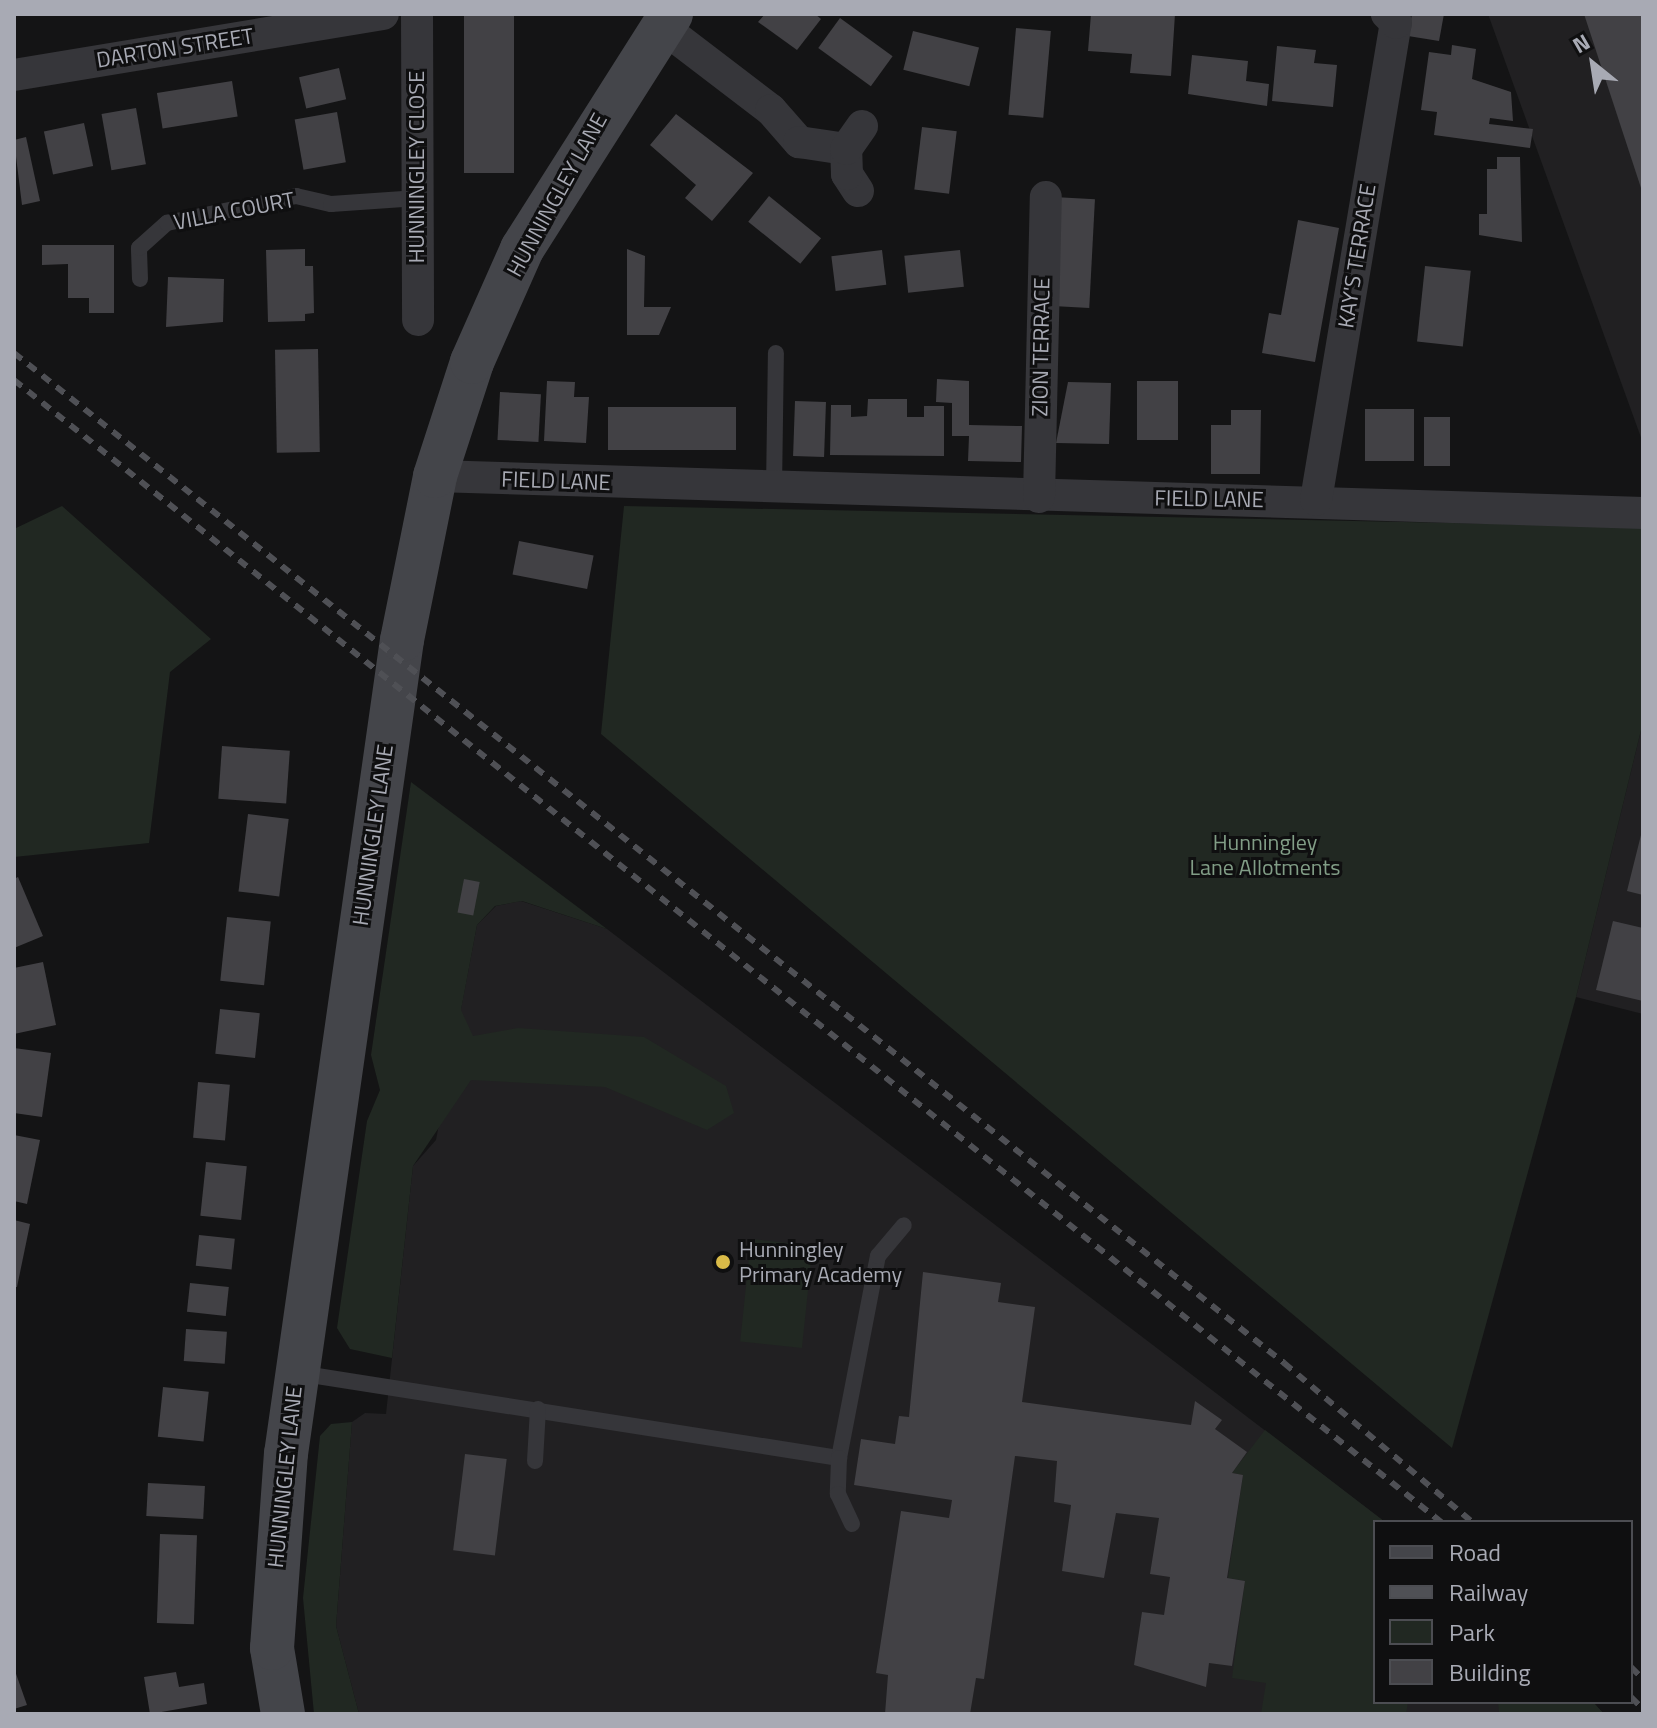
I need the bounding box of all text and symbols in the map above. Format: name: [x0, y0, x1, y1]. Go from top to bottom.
street label: DARTON STREET: [95, 23, 255, 73]
north arrow: [1553, 24, 1633, 104]
text: N: [1566, 25, 1596, 62]
street label: HUNNINGLEY CLOSE: [404, 71, 430, 263]
street label: HUNNINGLEY LANE: [501, 109, 613, 281]
street label: KAY'S TERRACE: [1333, 182, 1381, 330]
street label: VILLA COURT: [171, 186, 297, 236]
street label: ZION TERRACE: [1027, 277, 1055, 417]
street label: FIELD LANE: [501, 466, 611, 496]
street label: FIELD LANE: [1154, 485, 1264, 513]
street label: HUNNINGLEY LANE: [347, 743, 399, 927]
park label: Hunningley Lane Allotments: [1189, 829, 1341, 880]
place label: Hunningley Primary Academy: [739, 1236, 902, 1288]
marker: Hunningley Primary Academy: [714, 1253, 732, 1271]
street label: HUNNINGLEY LANE: [262, 1385, 308, 1569]
legend: [1373, 1520, 1633, 1704]
text: Road: [1449, 1534, 1501, 1570]
text: Railway: [1449, 1574, 1528, 1610]
text: Park: [1449, 1614, 1495, 1650]
text: Building: [1449, 1654, 1531, 1690]

